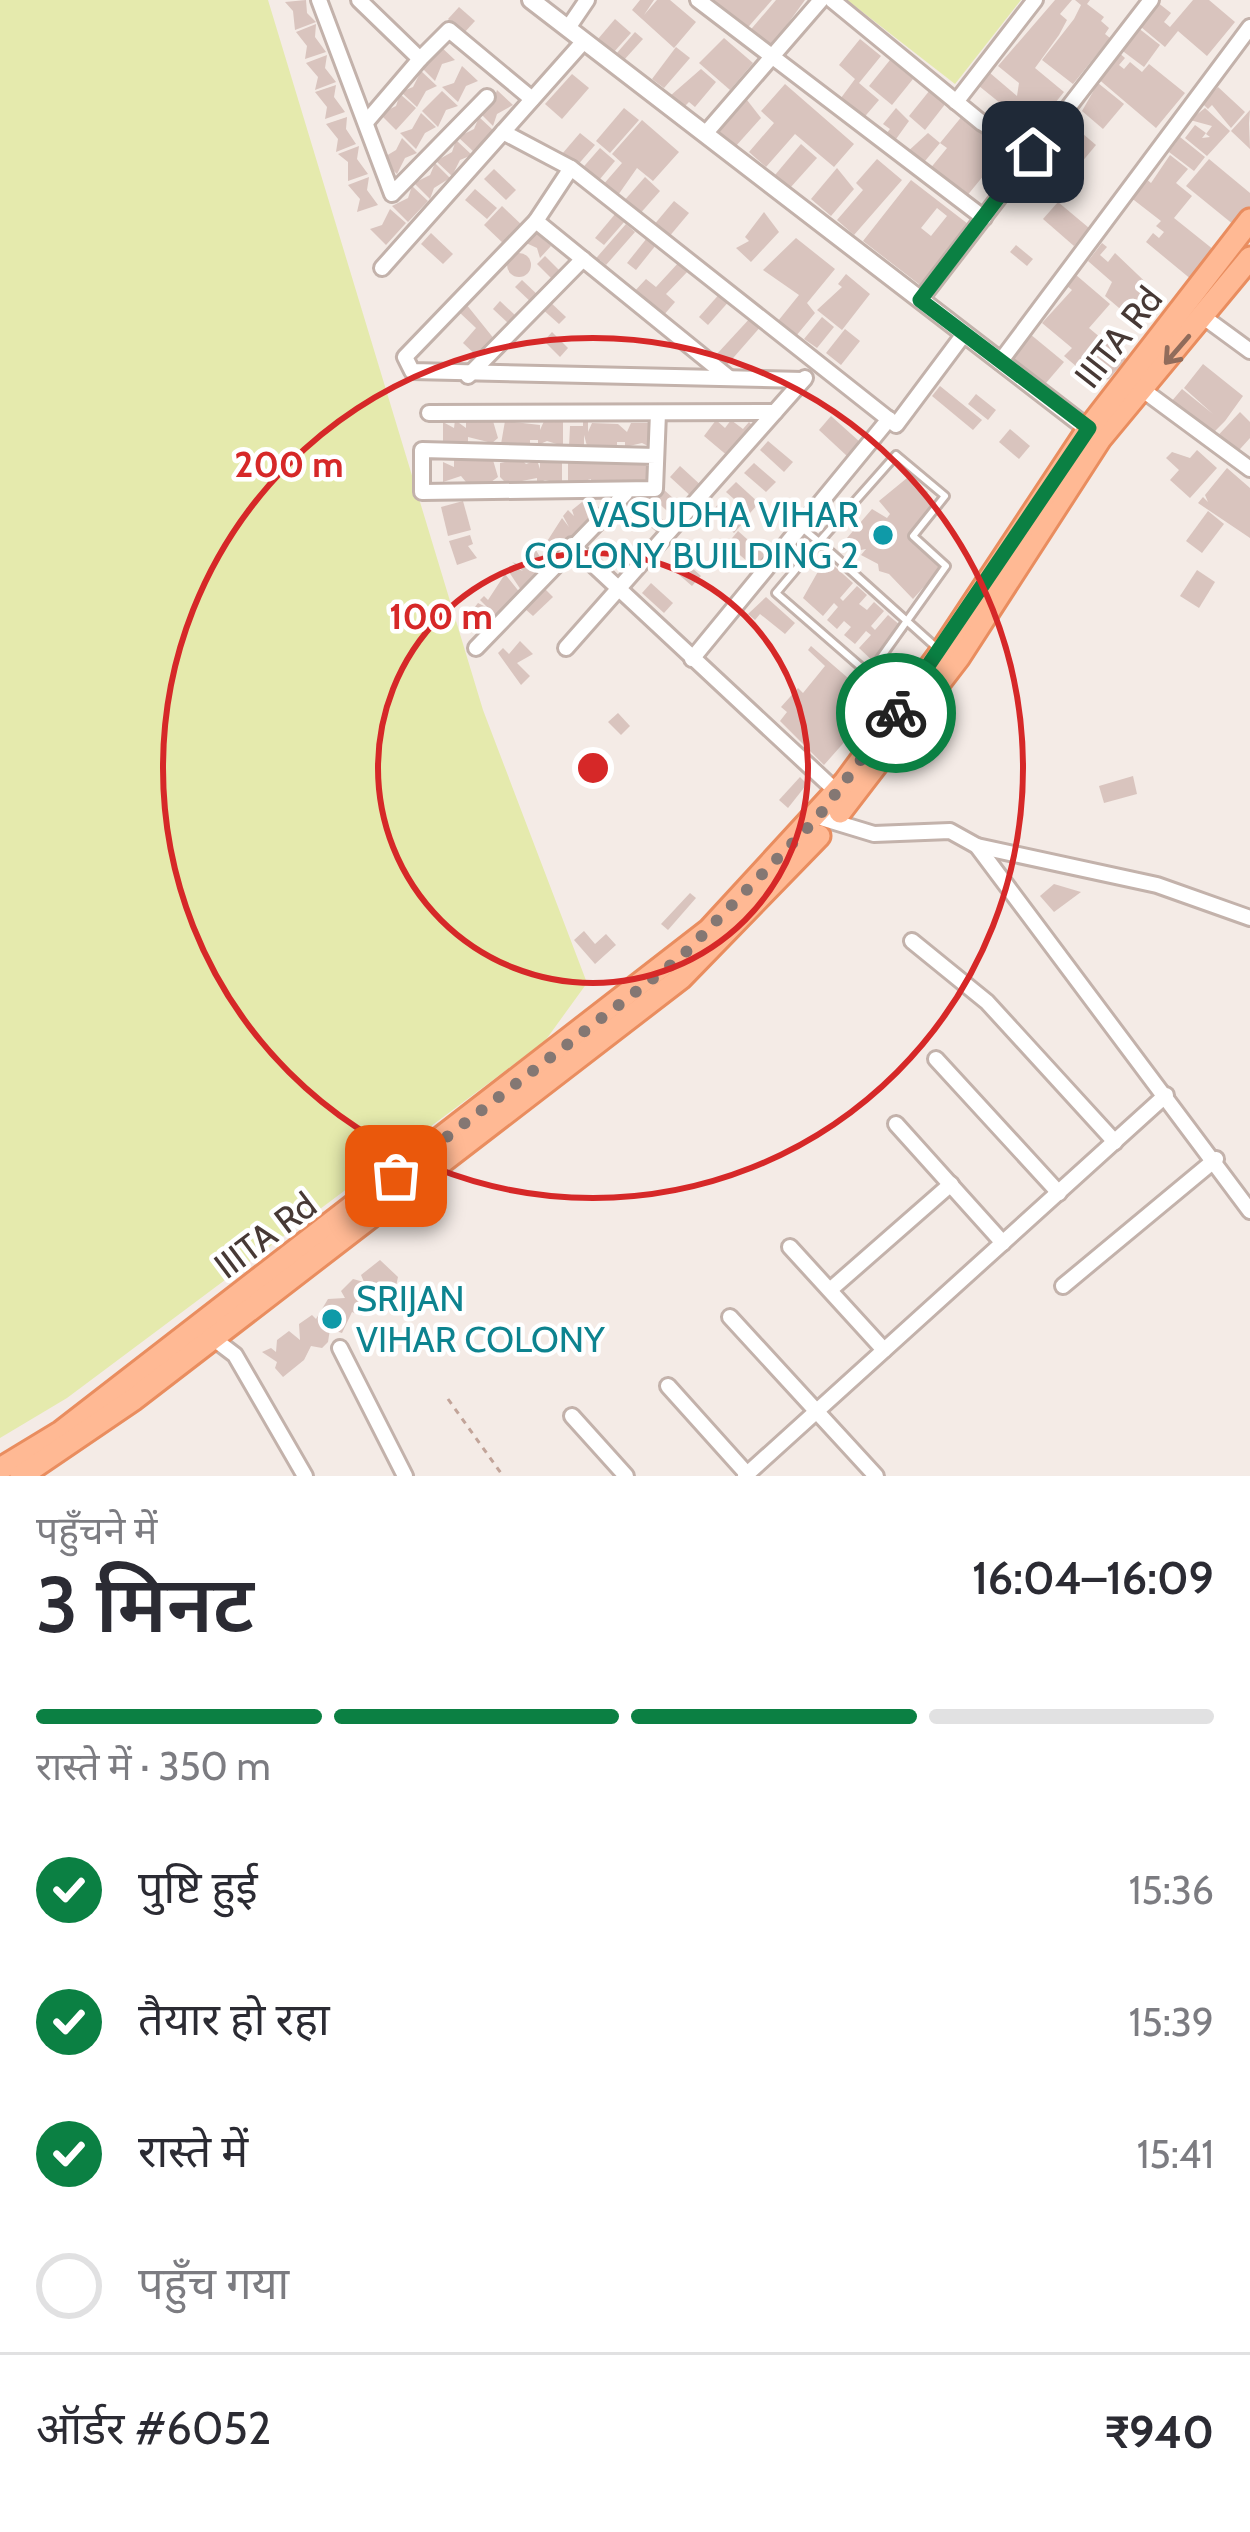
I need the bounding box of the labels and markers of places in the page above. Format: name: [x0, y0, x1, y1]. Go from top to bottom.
pin: [982, 101, 1084, 203]
place label: VASUDHA VIHAR COLONY BUILDING 2: [524, 492, 859, 577]
marker: VASUDHA VIHAR COLONY BUILDING 2: [870, 522, 896, 548]
centre of rings: [572, 747, 614, 789]
pin: [345, 1125, 447, 1227]
place label: SRIJAN VIHAR COLONY: [356, 1276, 605, 1361]
marker: SRIJAN VIHAR COLONY: [319, 1306, 345, 1332]

